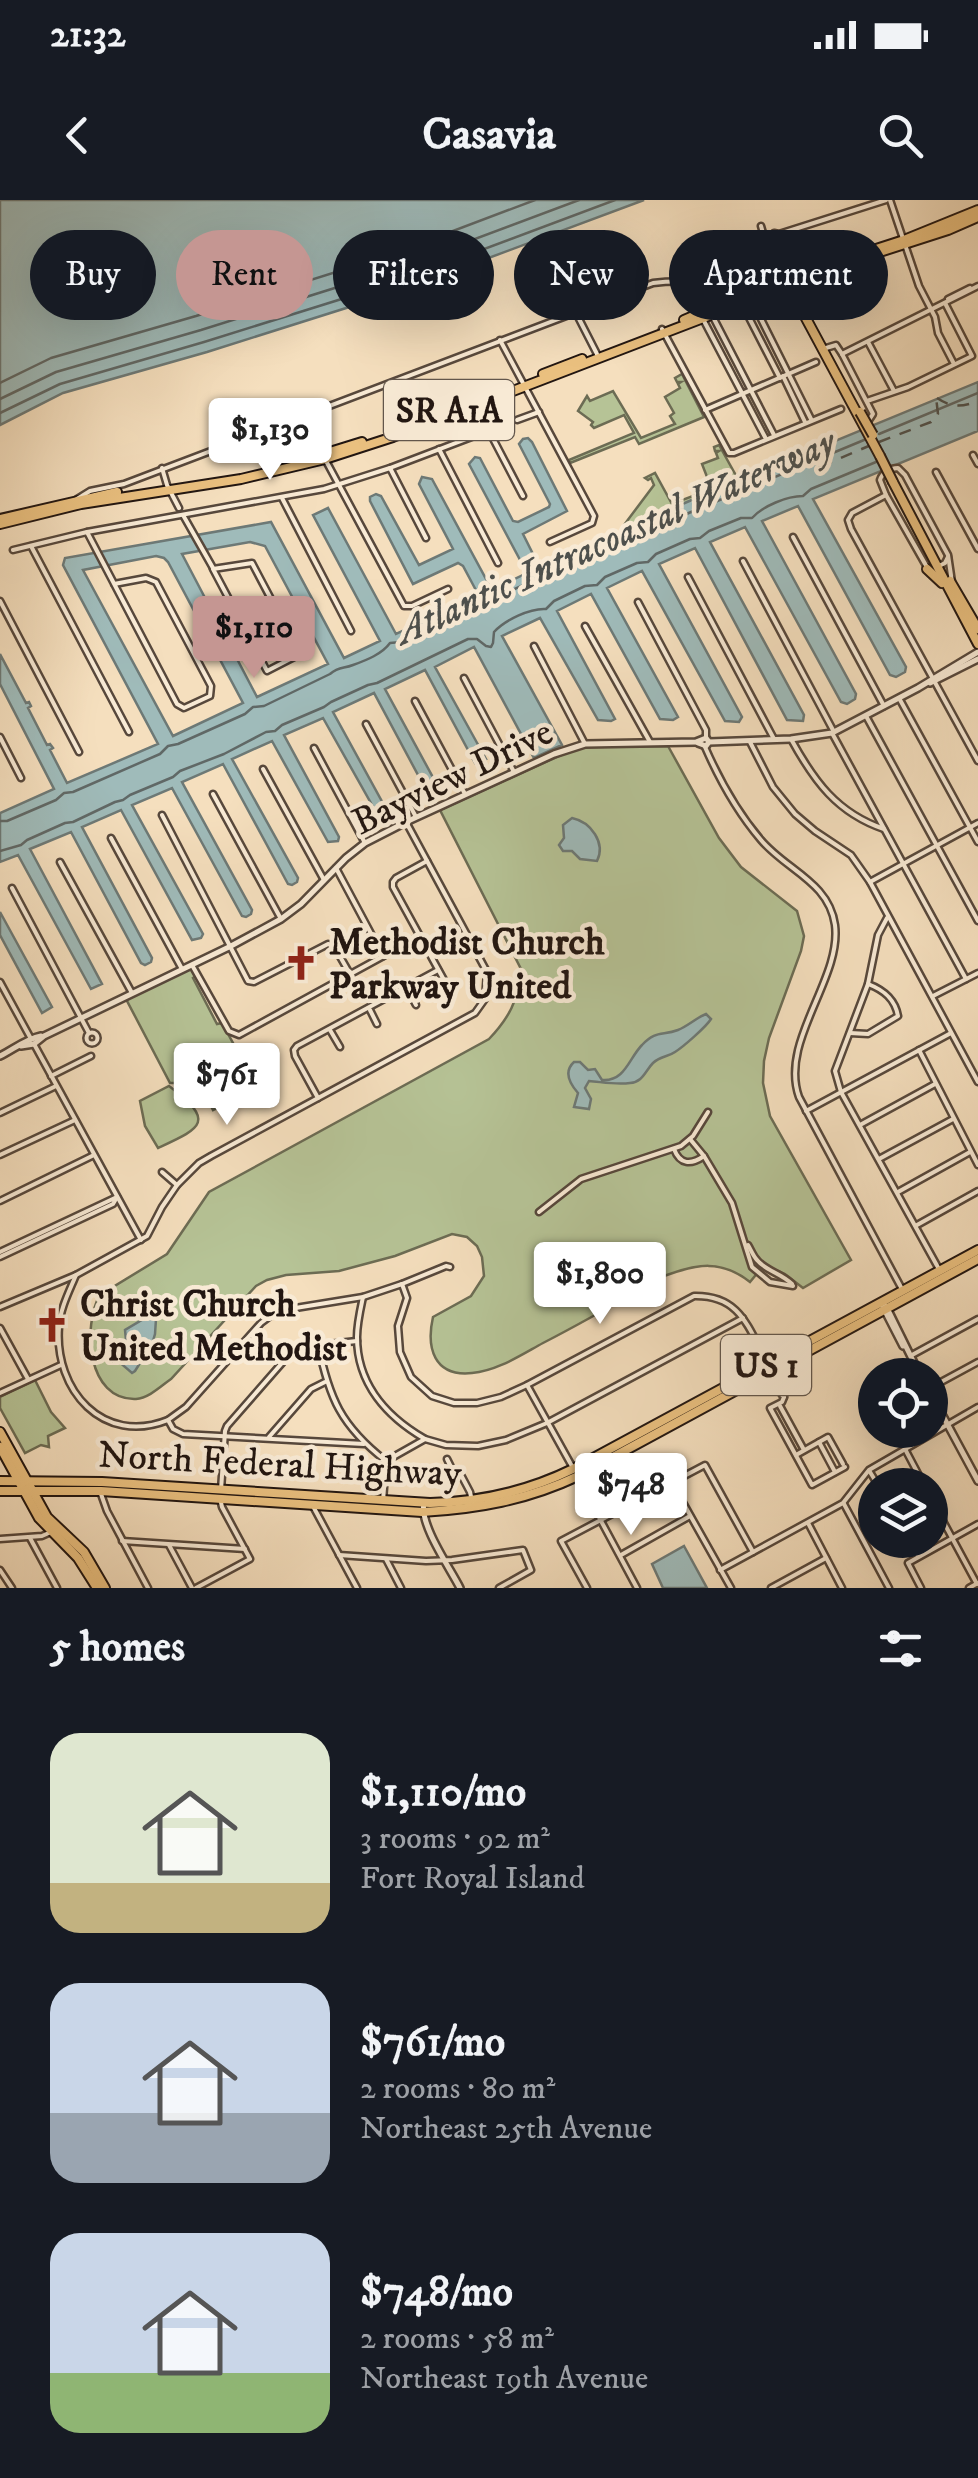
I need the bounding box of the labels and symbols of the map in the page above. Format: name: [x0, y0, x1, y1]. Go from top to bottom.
road number: SR A1A: [384, 380, 514, 440]
pin: $1,130: [189, 398, 351, 483]
water label: Atlantic Intracoastal Waterway: [385, 417, 846, 659]
pin: $1,110: [173, 596, 335, 681]
street label: Bayview Drive: [345, 709, 561, 847]
place label: Methodist Church Parkway United: [329, 919, 605, 1011]
church icon: Methodist Church Parkway United: [282, 944, 320, 982]
pin: $761: [168, 1043, 286, 1128]
pin: $1,800: [519, 1242, 681, 1327]
place label: Christ Church United Methodist: [80, 1281, 347, 1373]
church icon: Christ Church United Methodist: [33, 1306, 71, 1344]
road number: US 1: [721, 1335, 811, 1395]
street label: North Federal Highway: [97, 1432, 464, 1499]
pin: $748: [572, 1453, 690, 1538]

